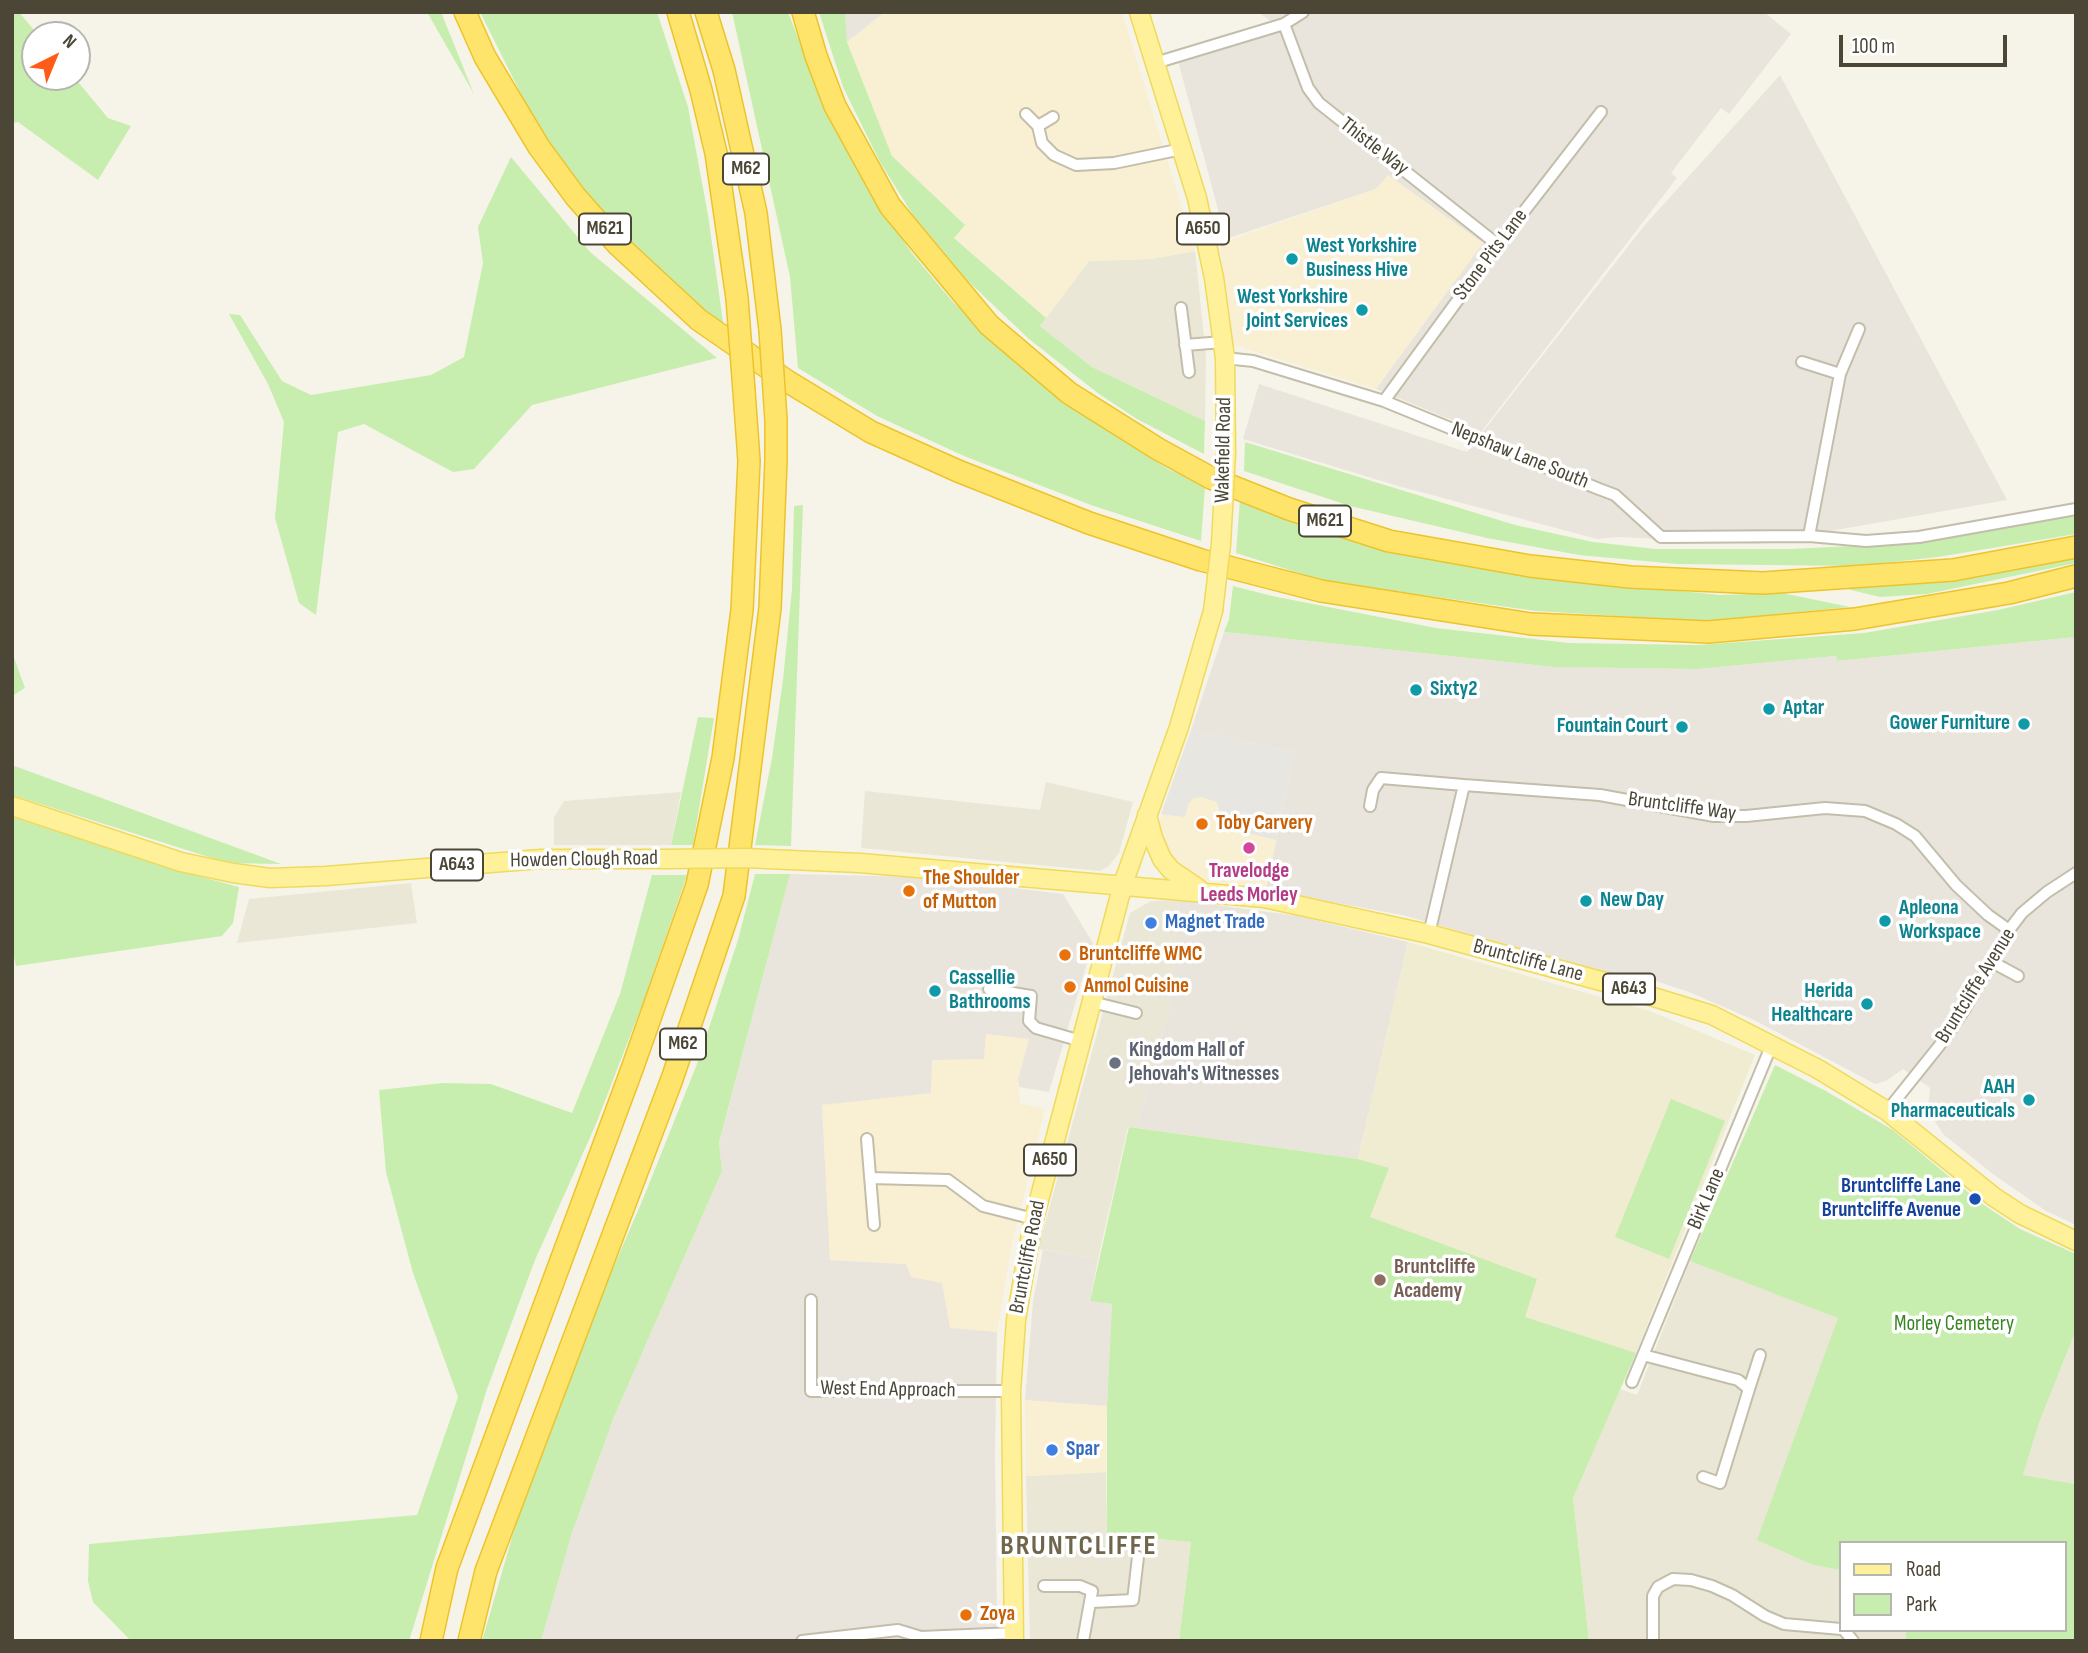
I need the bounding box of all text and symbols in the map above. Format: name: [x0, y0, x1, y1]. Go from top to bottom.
north arrow: [21, 21, 91, 91]
scale bar: [1843, 21, 2011, 65]
text: N: [58, 30, 81, 54]
text: 100 m: [1852, 34, 1895, 59]
street label: Thistle Way: [1335, 112, 1413, 182]
road number: M62: [723, 154, 769, 184]
street label: Stone Pits Lane: [1448, 204, 1534, 306]
road number: M621: [579, 214, 631, 244]
road number: A650: [1177, 214, 1229, 244]
place label: West Yorkshire Business Hive: [1306, 234, 1417, 284]
marker: West Yorkshire Business Hive: [1284, 251, 1300, 267]
place label: West Yorkshire Joint Services: [1237, 285, 1348, 335]
marker: West Yorkshire Joint Services: [1354, 302, 1370, 318]
street label: Wakefield Road: [1210, 397, 1238, 503]
street label: Nepshaw Lane South: [1448, 417, 1592, 495]
road number: M621: [1299, 506, 1351, 536]
place label: Sixty2: [1430, 677, 1477, 703]
marker: Sixty2: [1408, 682, 1424, 698]
place label: Aptar: [1783, 696, 1824, 722]
marker: Aptar: [1761, 701, 1777, 717]
place label: Gower Furniture: [1889, 711, 2010, 737]
place label: Fountain Court: [1557, 714, 1668, 740]
marker: Gower Furniture: [2016, 716, 2032, 732]
marker: Fountain Court: [1674, 719, 1690, 735]
street label: Bruntcliffe Way: [1626, 787, 1738, 827]
place label: Toby Carvery: [1216, 811, 1313, 837]
marker: Toby Carvery: [1194, 816, 1210, 832]
marker: Travelodge Leeds Morley: [1241, 840, 1257, 856]
street label: Howden Clough Road: [510, 846, 658, 874]
road number: A643: [431, 850, 483, 880]
place label: Travelodge Leeds Morley: [1200, 859, 1298, 909]
place label: The Shoulder of Mutton: [923, 866, 1020, 916]
marker: The Shoulder of Mutton: [901, 883, 917, 899]
place label: New Day: [1600, 888, 1664, 914]
marker: New Day: [1578, 893, 1594, 909]
place label: Apleona Workspace: [1899, 896, 1981, 946]
place label: Magnet Trade: [1165, 910, 1265, 936]
marker: Apleona Workspace: [1877, 913, 1893, 929]
marker: Magnet Trade: [1143, 915, 1159, 931]
street label: Bruntcliffe Avenue: [1931, 924, 2021, 1048]
street label: Bruntcliffe Lane: [1470, 934, 1586, 988]
place label: Bruntcliffe WMC: [1079, 942, 1202, 968]
marker: Bruntcliffe WMC: [1057, 947, 1073, 963]
place label: Cassellie Bathrooms: [949, 966, 1030, 1016]
road number: A643: [1603, 973, 1655, 1004]
place label: Anmol Cuisine: [1084, 974, 1189, 1000]
marker: Anmol Cuisine: [1062, 979, 1078, 995]
place label: Herida Healthcare: [1771, 979, 1853, 1029]
marker: Cassellie Bathrooms: [927, 983, 943, 999]
marker: Herida Healthcare: [1859, 996, 1875, 1012]
road number: M62: [660, 1028, 706, 1060]
place label: Kingdom Hall of Jehovah's Witnesses: [1129, 1038, 1279, 1088]
marker: Kingdom Hall of Jehovah's Witnesses: [1107, 1055, 1123, 1071]
place label: AAH Pharmaceuticals: [1891, 1075, 2015, 1125]
marker: AAH Pharmaceuticals: [2021, 1092, 2037, 1108]
road number: A650: [1024, 1144, 1076, 1176]
street label: Birk Lane: [1683, 1165, 1731, 1233]
place label: Bruntcliffe Lane Bruntcliffe Avenue: [1822, 1174, 1961, 1224]
marker: Bruntcliffe Lane Bruntcliffe Avenue: [1967, 1191, 1983, 1207]
street label: Bruntcliffe Road: [1005, 1198, 1051, 1316]
place label: Bruntcliffe Academy: [1394, 1255, 1475, 1305]
marker: Bruntcliffe Academy: [1372, 1272, 1388, 1288]
park label: Morley Cemetery: [1894, 1312, 2014, 1338]
street label: West End Approach: [820, 1376, 956, 1404]
place label: Spar: [1066, 1437, 1100, 1463]
marker: Spar: [1044, 1442, 1060, 1458]
district label: BRUNTCLIFFE: [1002, 1530, 1156, 1564]
legend: [1840, 1541, 2067, 1632]
text: Road: [1906, 1557, 1941, 1582]
text: Park: [1906, 1592, 1937, 1617]
place label: Zoya: [980, 1602, 1015, 1628]
marker: Zoya: [958, 1607, 974, 1623]

